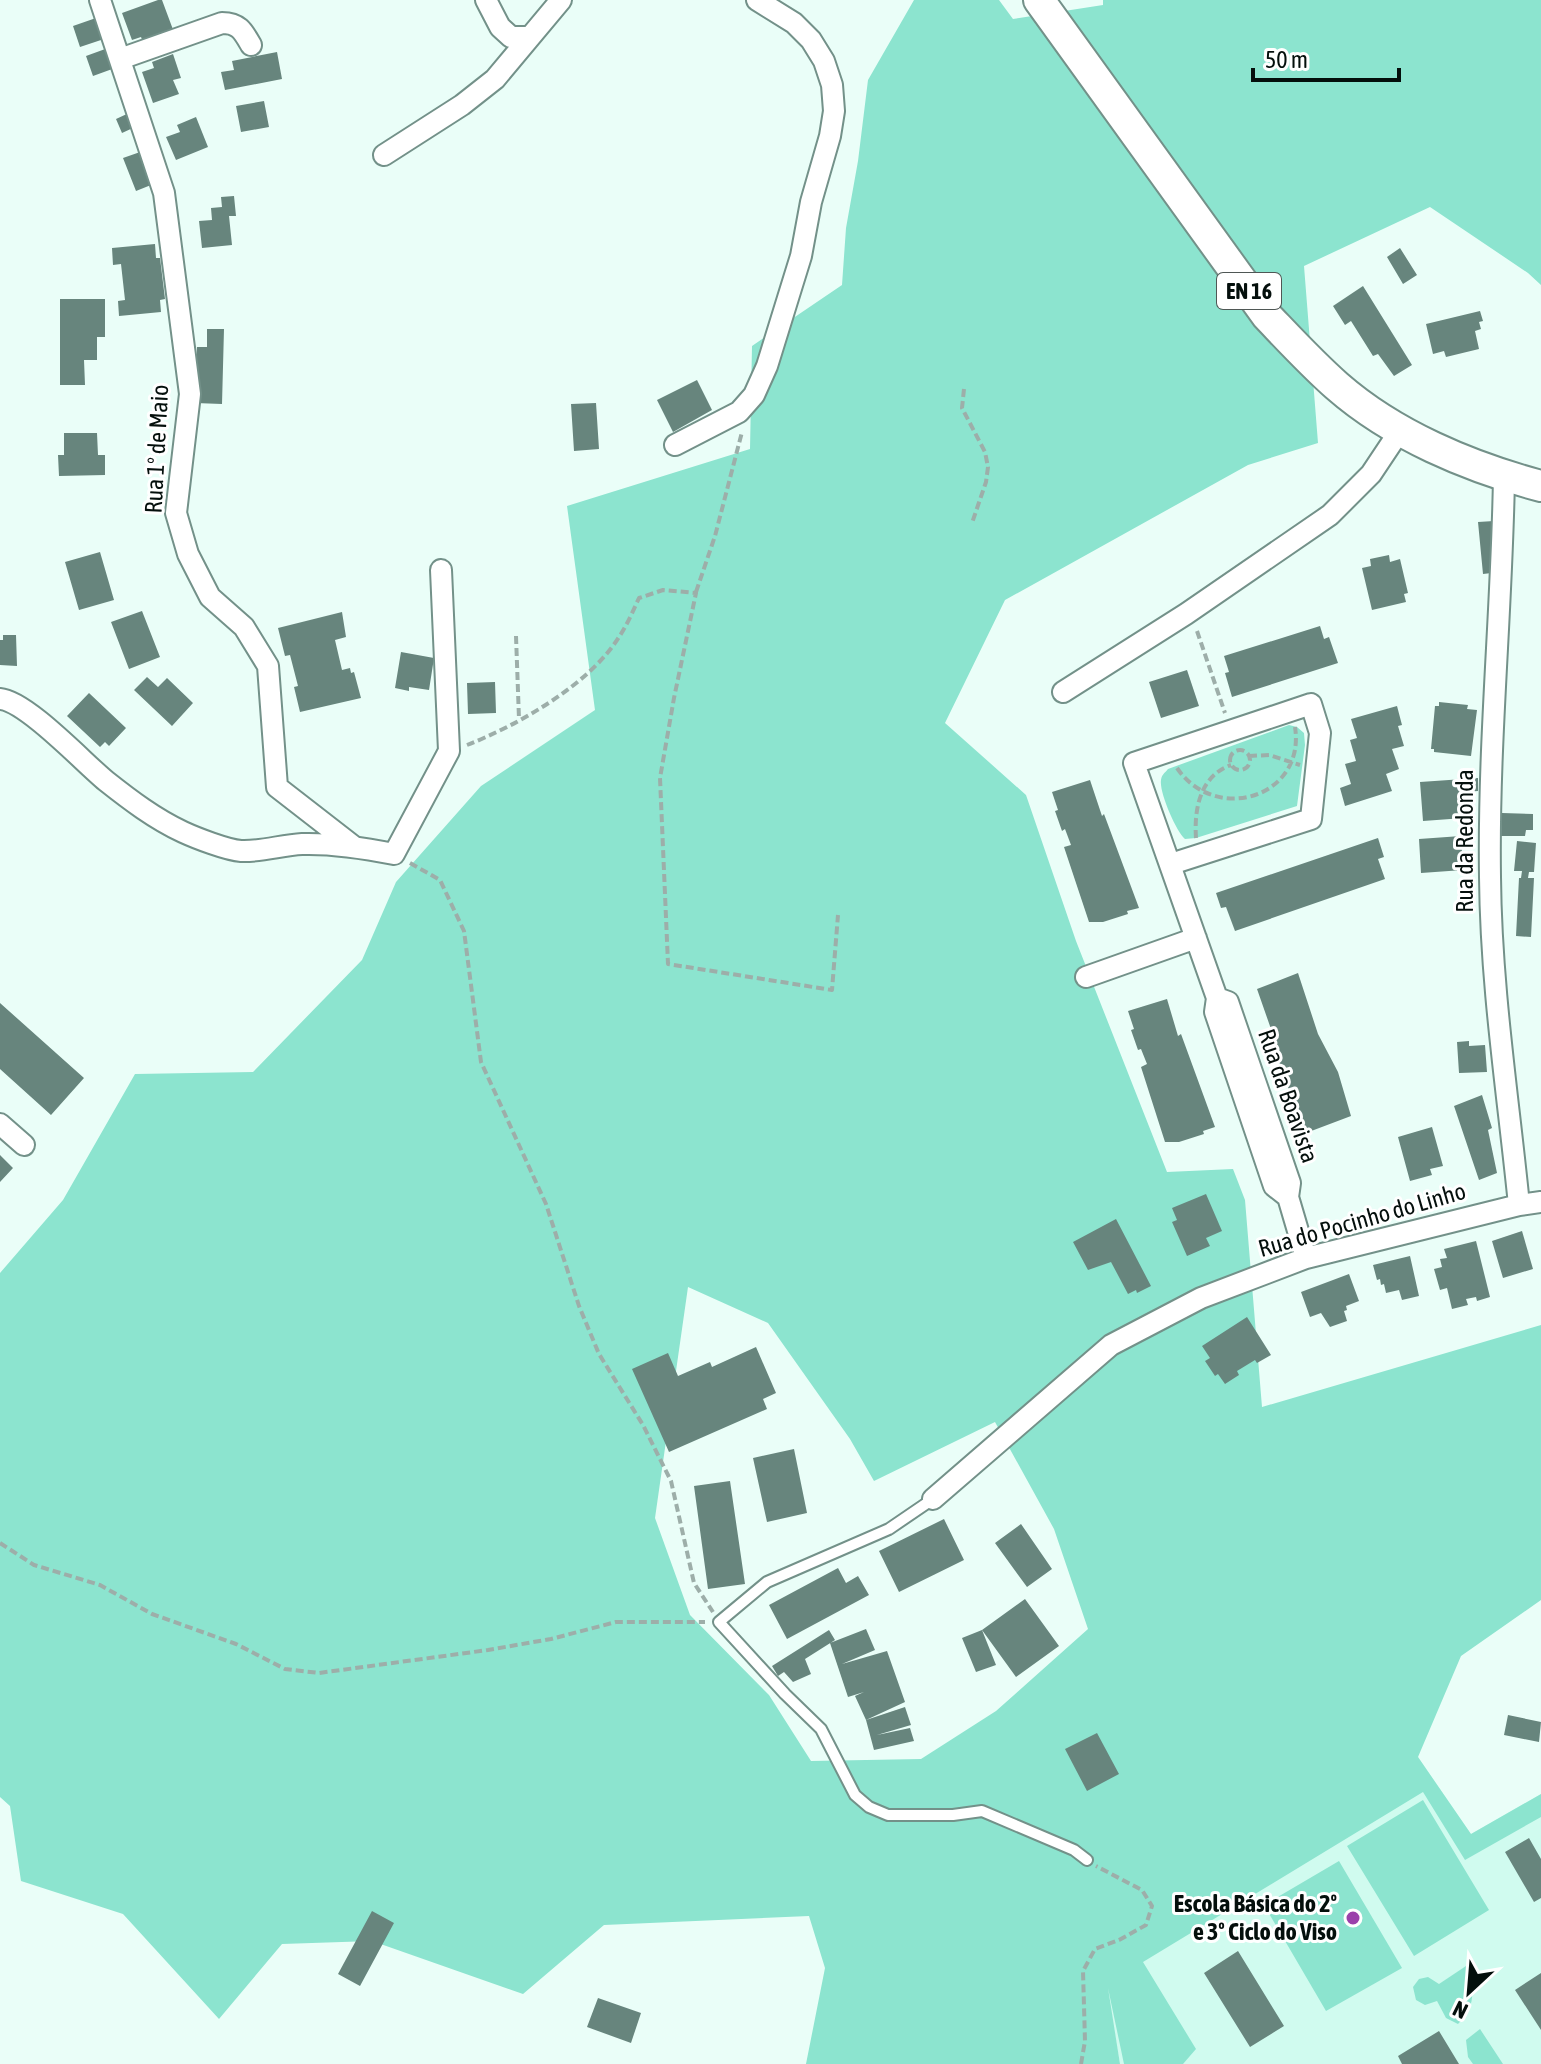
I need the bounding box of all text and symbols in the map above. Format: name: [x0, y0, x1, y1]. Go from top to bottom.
scale bar: [1253, 32, 1399, 82]
text: 50 m: [1265, 46, 1308, 73]
road number: EN 16: [1217, 273, 1281, 309]
street label: Rua 1° de Maio: [140, 384, 173, 514]
street label: Rua da Redonda: [1451, 769, 1478, 913]
street label: Rua da Boavista: [1253, 1025, 1324, 1166]
street label: Rua do Pocinho do Linho: [1255, 1177, 1469, 1262]
place label: Escola Básica do 2º e 3º Ciclo do Viso: [1174, 1890, 1337, 1945]
marker: Escola Básica do 2º e 3º Ciclo do Viso: [1344, 1909, 1362, 1927]
north arrow: [1429, 1952, 1509, 2032]
text: N: [1449, 1995, 1472, 2025]

